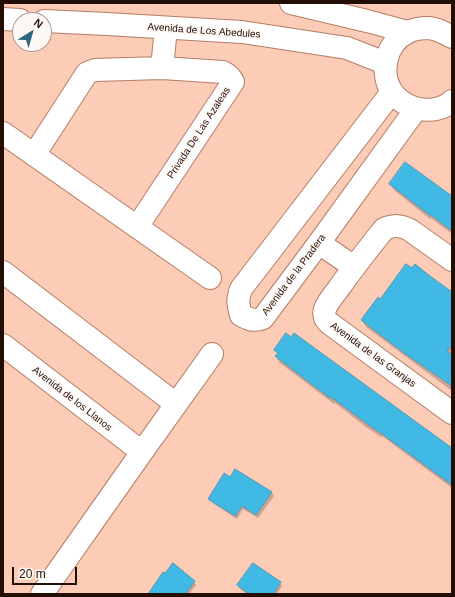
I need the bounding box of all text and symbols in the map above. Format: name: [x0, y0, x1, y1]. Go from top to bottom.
north arrow: [12, 12, 52, 52]
text: N: [32, 16, 45, 30]
street label: Avenida de Los Abedules: [147, 21, 261, 41]
street label: Privada De Las Azaleas: [165, 85, 233, 181]
street label: Avenida de la Pradera: [259, 232, 329, 318]
street label: Avenida de las Granjas: [328, 320, 418, 390]
street label: Avenida de los Llanos: [30, 364, 114, 434]
scale bar: [14, 559, 79, 585]
text: 20 m: [19, 567, 46, 581]

